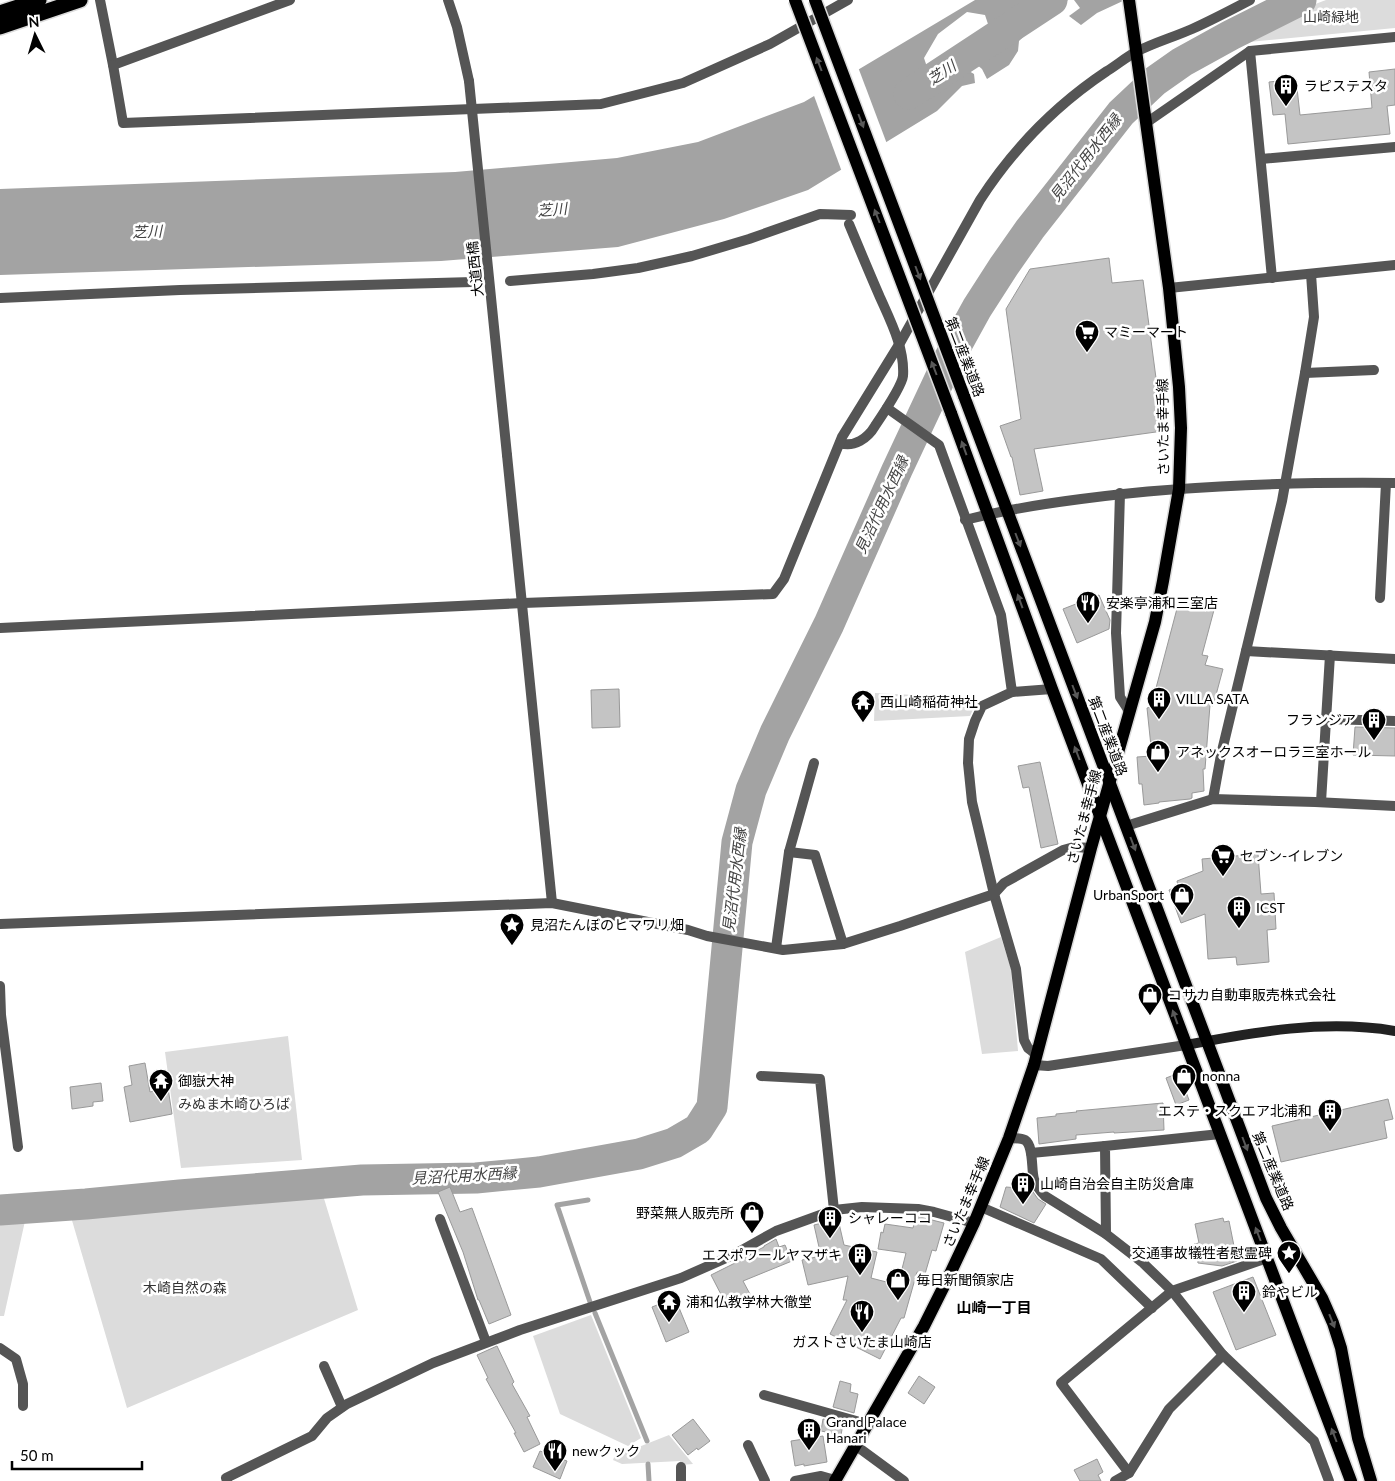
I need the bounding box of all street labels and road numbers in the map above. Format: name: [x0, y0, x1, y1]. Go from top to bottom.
street label: 大道西橋: [463, 240, 486, 298]
street label: 第二産業道路: [942, 315, 988, 399]
street label: さいたま幸手線: [1153, 378, 1172, 476]
street label: 第二産業道路: [1085, 694, 1131, 778]
street label: さいたま幸手線: [1063, 768, 1104, 866]
street label: 第二産業道路: [1249, 1129, 1298, 1213]
street label: さいたま幸手線: [939, 1154, 992, 1250]

